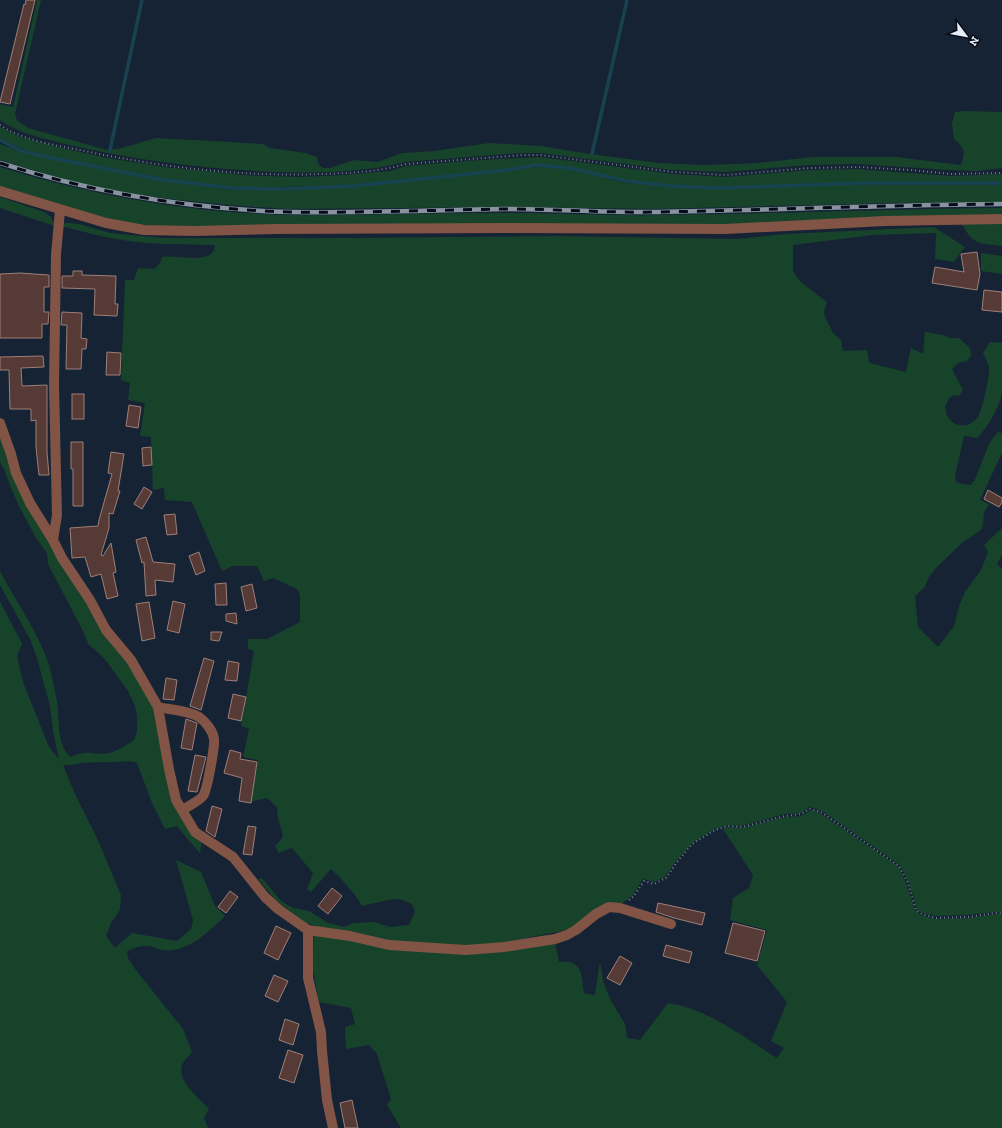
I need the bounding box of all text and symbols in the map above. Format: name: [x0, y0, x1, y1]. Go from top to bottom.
north arrow: [946, 16, 986, 56]
text: N: [966, 34, 982, 49]

